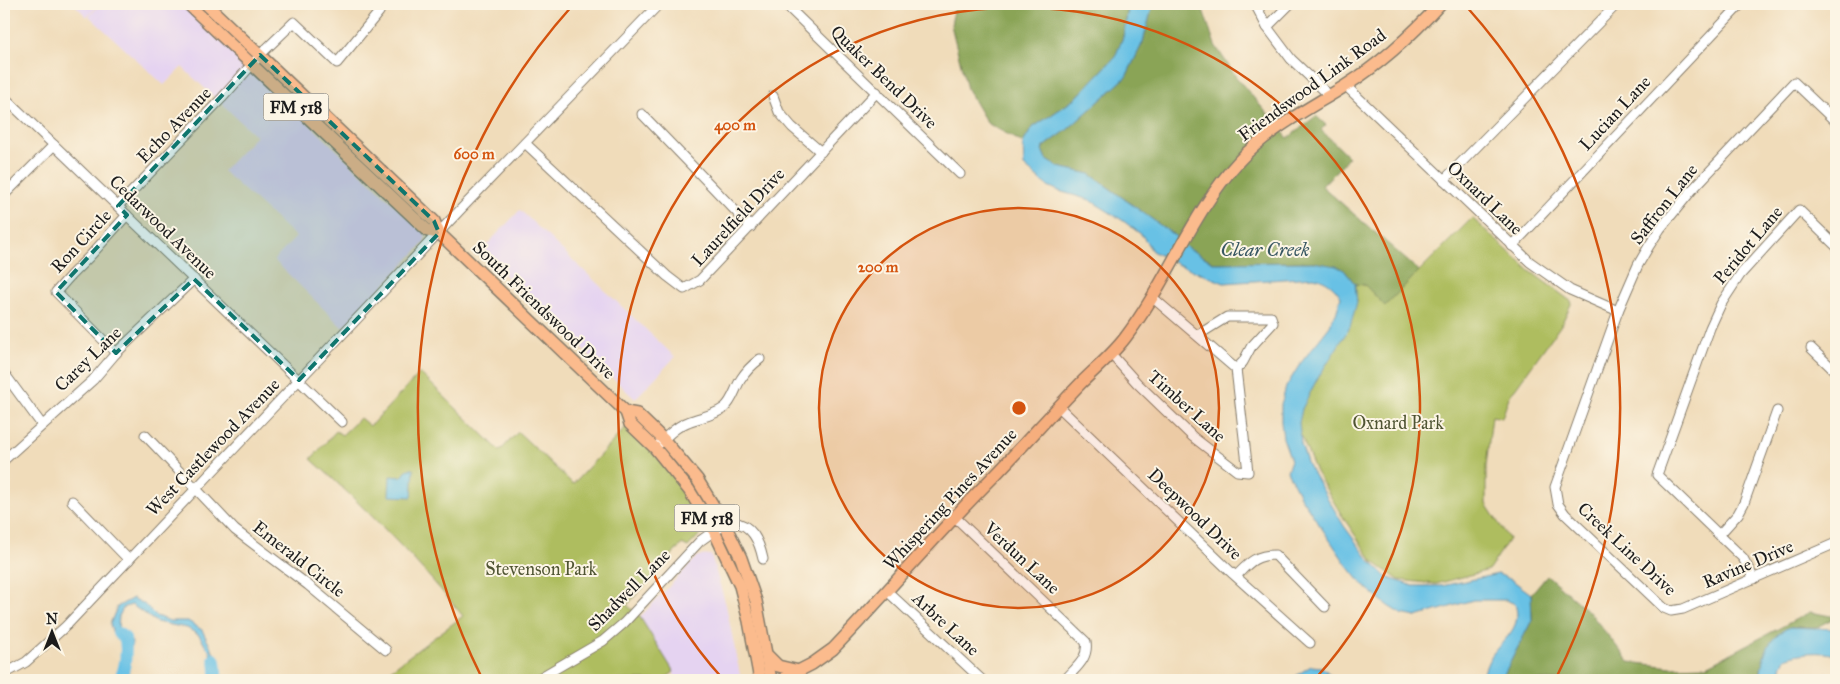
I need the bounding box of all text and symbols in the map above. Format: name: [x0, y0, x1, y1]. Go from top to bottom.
street label: Quaker Bend Drive: [826, 20, 942, 134]
street label: Friendswood Link Road: [1234, 24, 1390, 146]
street label: Lucian Lane: [1575, 71, 1655, 155]
street label: Echo Avenue: [132, 82, 216, 168]
road number: FM 518: [264, 94, 328, 120]
text: 400 m: [714, 116, 756, 135]
text: 600 m: [454, 145, 495, 163]
street label: Oxnard Lane: [1443, 156, 1527, 240]
street label: Saffron Lane: [1626, 159, 1702, 249]
street label: Laurelfield Drive: [687, 163, 789, 271]
street label: Cedarwood Avenue: [105, 170, 221, 284]
street label: Peridot Lane: [1709, 201, 1787, 289]
street label: Ron Circle: [46, 205, 116, 277]
street label: South Friendswood Drive: [468, 236, 620, 384]
water label: Clear Creek: [1221, 238, 1310, 261]
text: 200 m: [858, 258, 899, 276]
street label: Carey Lane: [50, 322, 126, 396]
street label: Timber Lane: [1143, 365, 1231, 447]
street label: West Castlewood Avenue: [142, 374, 284, 520]
centre of rings: [1010, 399, 1028, 417]
park label: Oxnard Park: [1352, 412, 1444, 434]
street label: Whispering Pines Avenue: [879, 424, 1022, 575]
street label: Deepwood Drive: [1143, 463, 1247, 565]
street label: Creek Line Drive: [1573, 498, 1681, 600]
road number: FM 518: [674, 504, 740, 532]
street label: Emerald Circle: [248, 516, 350, 602]
street label: Verdun Lane: [979, 517, 1065, 599]
street label: Ravine Drive: [1699, 535, 1797, 593]
street label: Shadwell Lane: [583, 544, 675, 636]
park label: Stevenson Park: [485, 558, 598, 580]
street label: Arbre Lane: [907, 587, 984, 661]
north arrow: [28, 606, 78, 656]
text: N: [46, 611, 58, 628]

